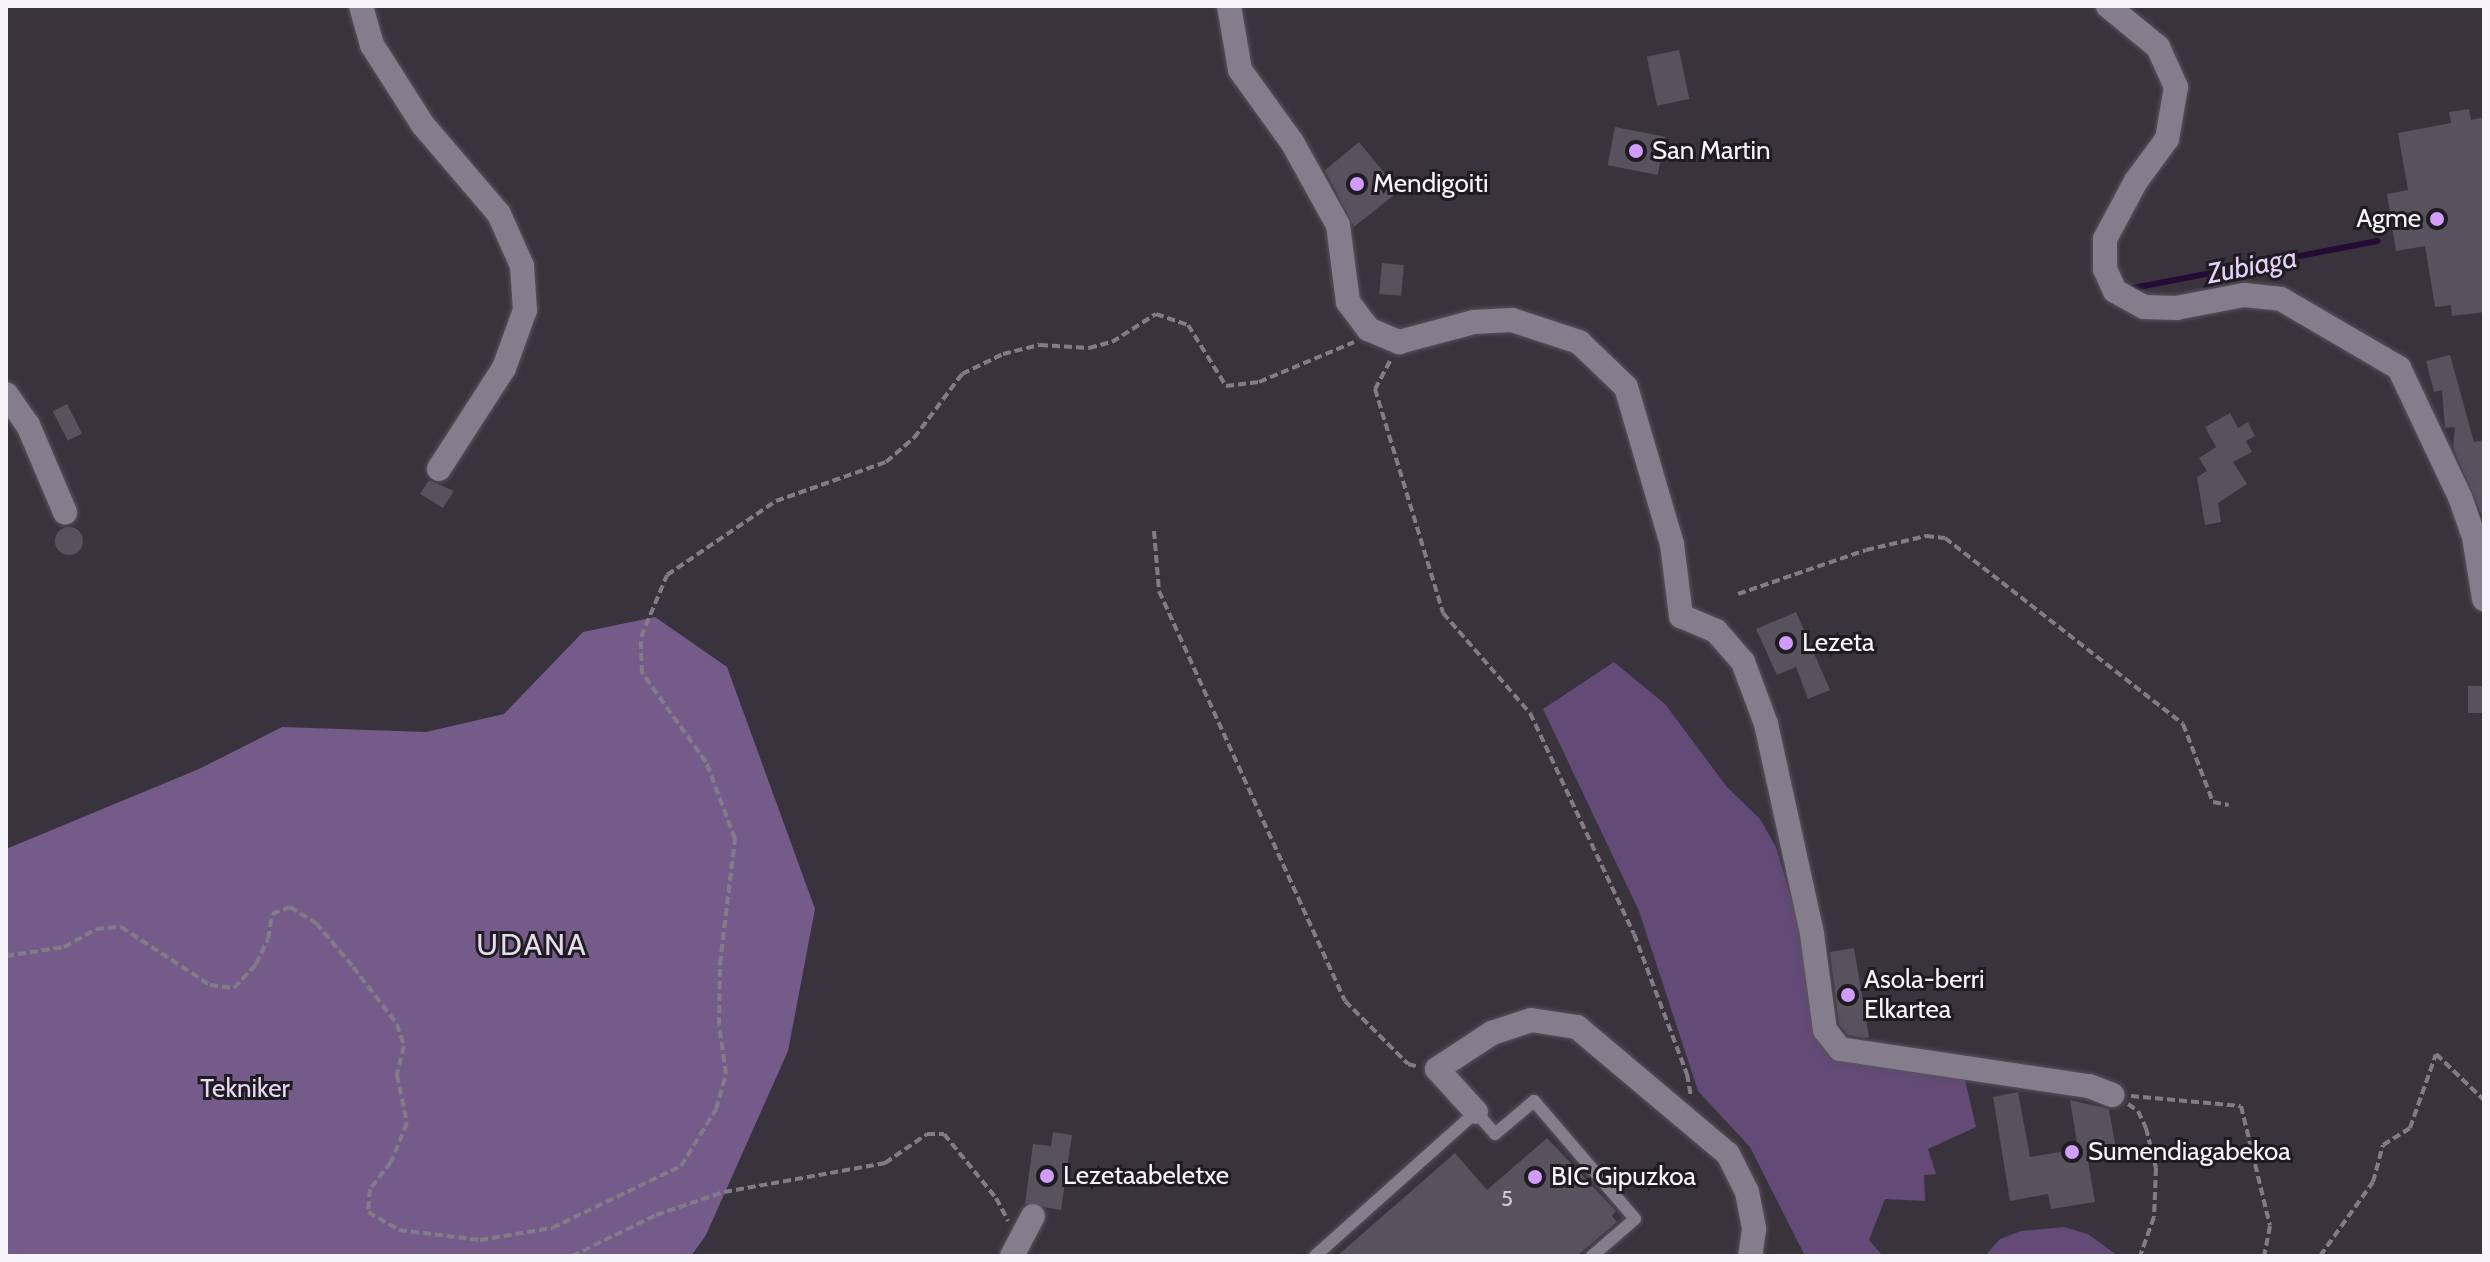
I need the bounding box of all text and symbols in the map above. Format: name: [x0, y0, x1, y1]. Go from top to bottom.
place label: San Martin: [1652, 135, 1771, 167]
marker: San Martin: [1627, 142, 1645, 160]
place label: Mendigoiti: [1373, 168, 1489, 200]
marker: Mendigoiti: [1348, 175, 1366, 193]
place label: Agme: [2356, 203, 2421, 235]
marker: Agme: [2428, 210, 2446, 228]
water label: Zubiaga: [2204, 240, 2300, 290]
place label: Lezeta: [1802, 627, 1875, 659]
marker: Lezeta: [1777, 634, 1795, 652]
district label: UDANA: [476, 927, 588, 963]
place label: Asola-berri Elkartea: [1864, 964, 1984, 1026]
marker: Asola-berri Elkartea: [1839, 986, 1857, 1004]
park label: Tekniker: [200, 1073, 290, 1105]
place label: Sumendiagabekoa: [2088, 1136, 2291, 1168]
marker: Sumendiagabekoa: [2063, 1143, 2081, 1161]
place label: Lezetaabeletxe: [1063, 1160, 1229, 1192]
place label: BIC Gipuzkoa: [1551, 1161, 1696, 1193]
marker: Lezetaabeletxe: [1038, 1167, 1056, 1185]
marker: BIC Gipuzkoa: [1526, 1168, 1544, 1186]
house number: 5: [1501, 1186, 1513, 1212]

